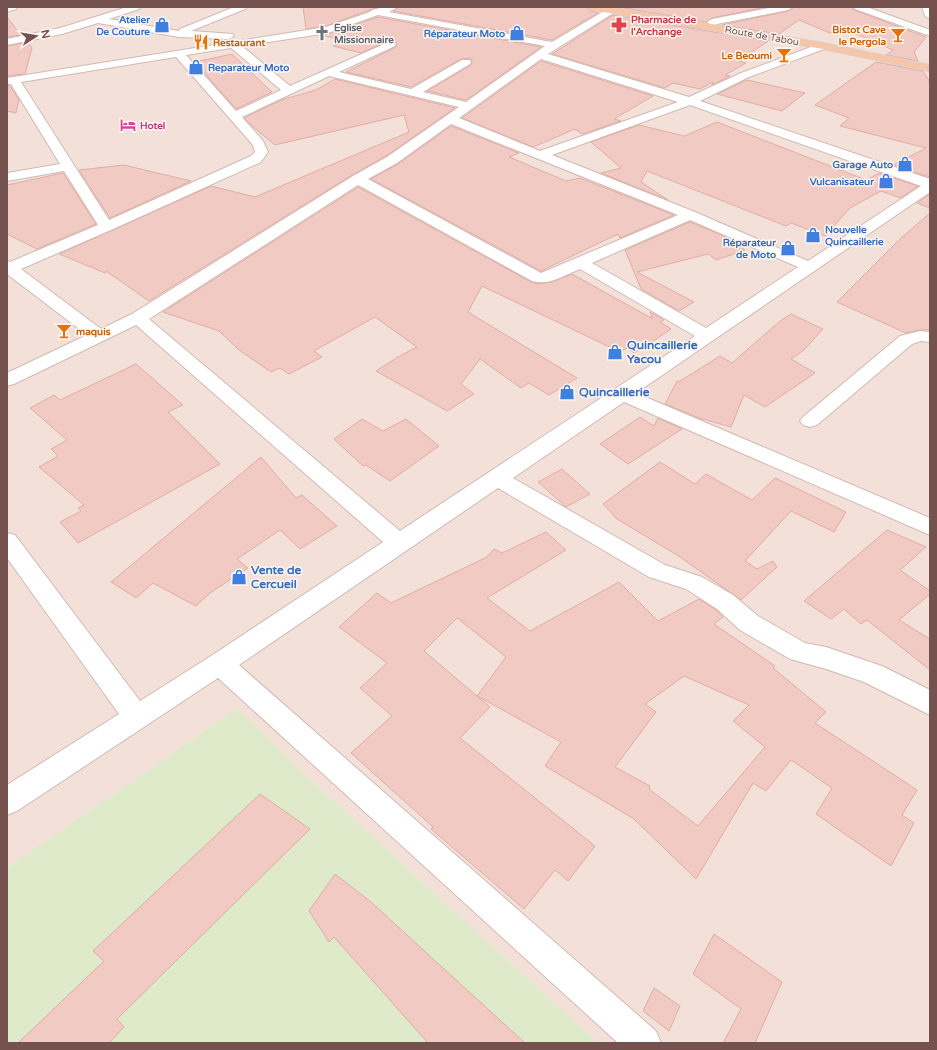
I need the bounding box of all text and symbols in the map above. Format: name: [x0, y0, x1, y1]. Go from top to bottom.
place label: Atelier De Couture: [96, 14, 150, 38]
place label: Pharmacie de l'Archange: [631, 14, 696, 38]
north arrow: [16, 16, 56, 56]
shop icon: Atelier De Couture: [153, 16, 171, 34]
pharmacy icon: Pharmacie de l'Archange: [610, 16, 628, 34]
place label: Eglise Missionnaire: [334, 22, 394, 46]
church icon: Eglise Missionnaire: [313, 24, 331, 42]
shop icon: Réparateur Moto: [508, 24, 526, 42]
street label: Route de Tabou: [724, 24, 800, 48]
place label: Bistot Cave le Pergola: [832, 24, 886, 48]
bar icon: Bistot Cave le Pergola: [889, 26, 907, 44]
text: N: [38, 28, 53, 40]
place label: Réparateur Moto: [424, 28, 505, 40]
restaurant icon: Restaurant: [192, 33, 210, 51]
place label: Restaurant: [213, 37, 265, 49]
bar icon: Le Beoumi: [775, 46, 793, 64]
place label: Le Beoumi: [722, 50, 773, 62]
shop icon: Reparateur Moto: [187, 58, 205, 76]
place label: Reparateur Moto: [208, 62, 289, 74]
hotel icon: Hotel: [119, 116, 137, 134]
place label: Hotel: [140, 120, 165, 132]
shop icon: Garage Auto: [896, 155, 914, 173]
place label: Garage Auto: [833, 159, 893, 171]
shop icon: Vulcanisateur: [877, 172, 895, 190]
place label: Vulcanisateur: [810, 176, 874, 188]
place label: Nouvelle Quincaillerie: [825, 224, 884, 248]
shop icon: Nouvelle Quincaillerie: [804, 226, 822, 244]
place label: Réparateur de Moto: [723, 237, 776, 261]
shop icon: Réparateur de Moto: [779, 239, 797, 257]
bar icon: maquis: [55, 322, 73, 340]
place label: maquis: [76, 326, 111, 338]
place label: Quincaillerie Yacou: [627, 338, 698, 366]
shop icon: Quincaillerie Yacou: [606, 343, 624, 361]
shop icon: Quincaillerie: [558, 383, 576, 401]
place label: Quincaillerie: [579, 385, 650, 399]
place label: Vente de Cercueil: [251, 563, 302, 591]
shop icon: Vente de Cercueil: [230, 568, 248, 586]

